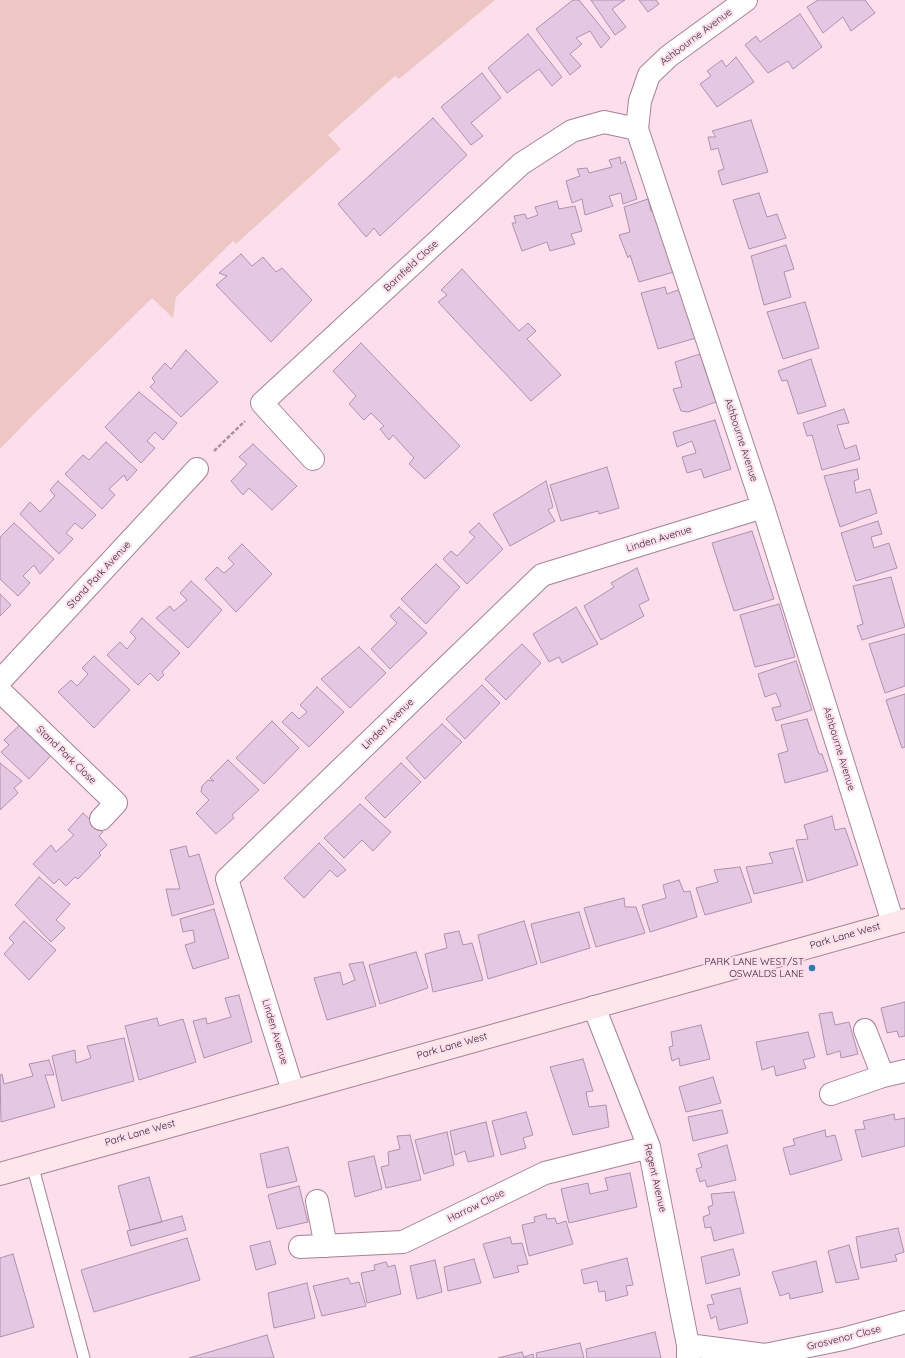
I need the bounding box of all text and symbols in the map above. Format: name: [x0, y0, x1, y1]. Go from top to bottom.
street label: Ashbourne Avenue: [658, 6, 734, 68]
street label: Barnfield Close: [381, 238, 441, 294]
street label: Ashbourne Avenue: [722, 397, 760, 483]
street label: Linden Avenue: [625, 523, 693, 555]
street label: Stand Park Avenue: [65, 539, 133, 611]
street label: Linden Avenue: [359, 696, 417, 752]
street label: Ashbourne Avenue: [821, 706, 857, 792]
street label: Stand Park Close: [34, 723, 98, 787]
street label: Park Lane West: [808, 920, 882, 952]
place label: PARK LANE WEST/ST OSWALDS LANE: [704, 956, 804, 980]
marker: PARK LANE WEST/ST OSWALDS LANE: [807, 963, 817, 973]
street label: Linden Avenue: [259, 998, 291, 1066]
street label: Park Lane West: [415, 1030, 489, 1062]
street label: Park Lane West: [103, 1117, 177, 1149]
street label: Regent Avenue: [641, 1143, 669, 1213]
street label: Harrow Close: [445, 1187, 507, 1225]
street label: Grosvenor Close: [806, 1323, 882, 1353]

